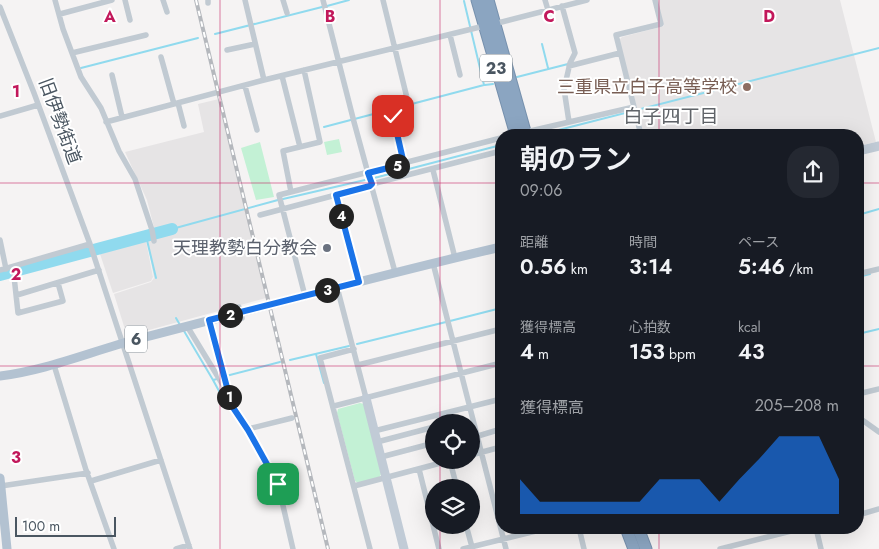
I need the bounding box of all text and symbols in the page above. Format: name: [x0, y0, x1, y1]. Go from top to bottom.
text: A: [103, 5, 116, 28]
text: B: [325, 5, 335, 28]
text: C: [543, 5, 555, 28]
text: D: [763, 5, 775, 28]
road number: 23: [480, 54, 512, 82]
street label: 旧伊勢街道: [32, 74, 88, 168]
place label: 三重県立白子高等学校: [557, 74, 737, 100]
text: 1: [12, 80, 20, 103]
marker: 三重県立白子高等学校: [741, 81, 753, 93]
pin: [372, 95, 414, 137]
icon: check: [379, 102, 407, 130]
district label: 白子四丁目: [623, 103, 719, 130]
text: 朝のラン: [520, 139, 632, 180]
button: share: [787, 146, 839, 198]
pin: 5: [384, 154, 410, 178]
text: 5: [393, 156, 402, 176]
text: 09:06: [520, 179, 562, 202]
pin: 4: [328, 204, 354, 228]
text: 4: [337, 206, 346, 226]
text: 距離: [520, 232, 548, 252]
text: 時間: [629, 232, 657, 252]
text: ペース: [738, 232, 779, 252]
place label: 天理教勢白分教会: [173, 235, 317, 261]
marker: 天理教勢白分教会: [321, 242, 333, 254]
text: 0.56: [520, 252, 567, 282]
text: 3:14: [629, 252, 672, 282]
text: 5:46: [738, 252, 785, 282]
text: km: [567, 259, 588, 279]
text: /km: [785, 259, 813, 279]
text: 2: [11, 263, 21, 286]
pin: 3: [314, 278, 340, 302]
text: 3: [323, 280, 332, 300]
pin: 2: [218, 302, 242, 328]
text: 2: [226, 305, 235, 325]
text: 獲得標高: [520, 317, 576, 337]
text: 心拍数: [629, 317, 671, 337]
text: kcal: [738, 317, 761, 337]
road number: 6: [125, 326, 147, 352]
text: 4: [520, 337, 534, 367]
text: 153: [629, 337, 665, 367]
text: 43: [738, 337, 764, 367]
text: m: [534, 344, 549, 364]
text: bpm: [665, 344, 696, 364]
pin: 1: [216, 384, 242, 410]
text: 1: [226, 387, 233, 407]
text: 205–208 m: [755, 394, 839, 417]
text: 獲得標高: [520, 396, 584, 419]
map controls: [425, 414, 480, 534]
button: locate: [425, 414, 480, 469]
text: 3: [11, 446, 21, 469]
pin: [257, 463, 299, 505]
icon: arrive: [264, 470, 292, 498]
button: layers: [425, 479, 480, 534]
scale bar: [15, 514, 116, 537]
text: 100 m: [22, 516, 60, 536]

